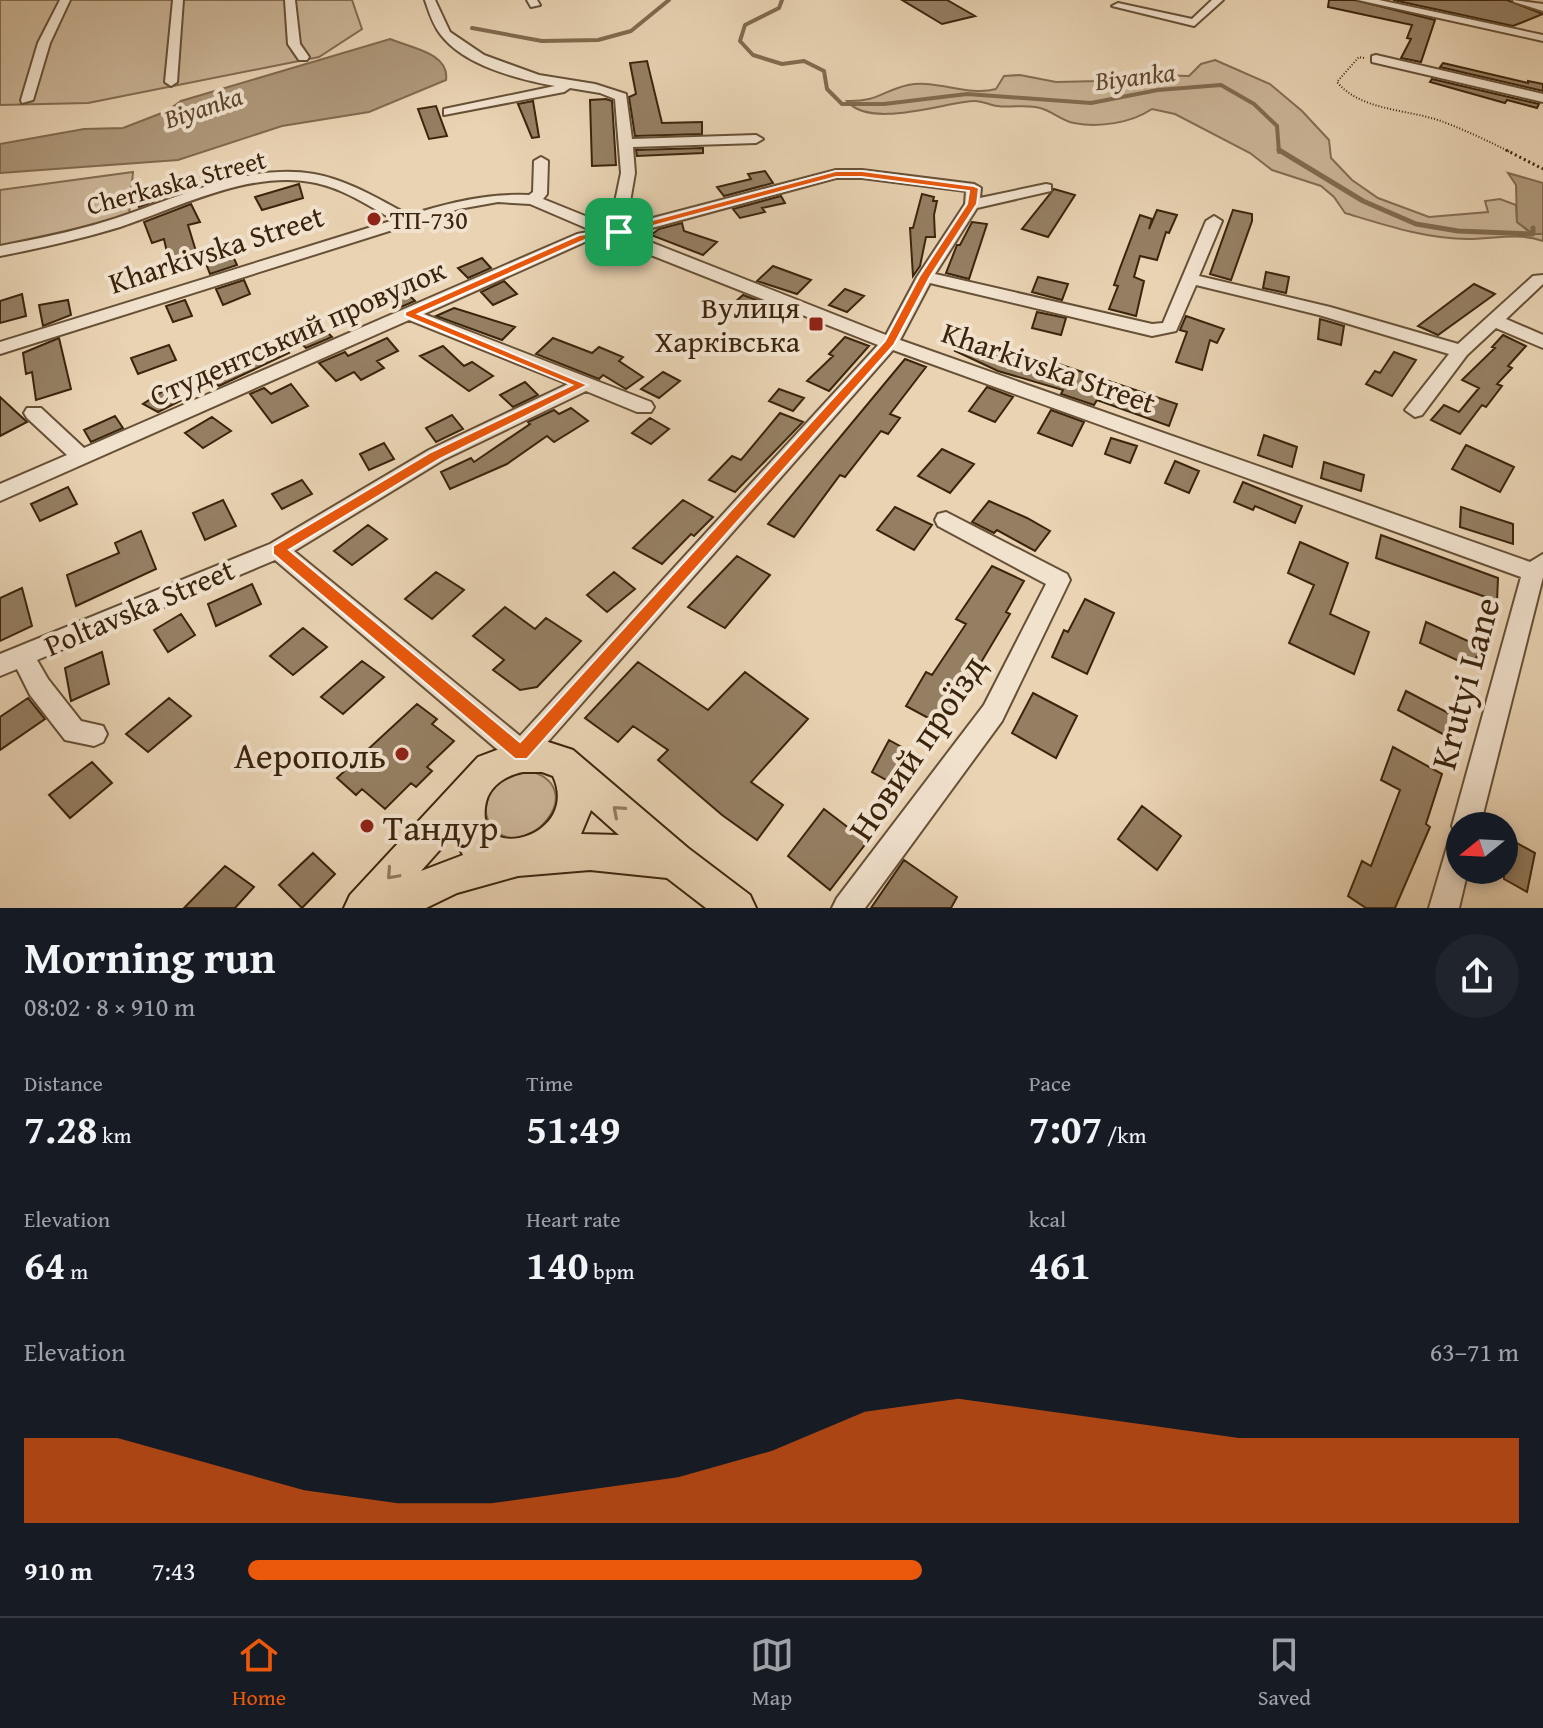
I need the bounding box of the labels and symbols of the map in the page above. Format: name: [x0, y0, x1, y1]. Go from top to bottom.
water label: Biyanka: [1092, 52, 1177, 100]
water label: Biyanka: [158, 76, 247, 138]
street label: Cherkaska Street: [82, 139, 270, 225]
street label: Kharkivska Street: [103, 193, 329, 304]
pin: [585, 198, 653, 266]
place label: ТП-730: [390, 200, 468, 239]
marker: ТП-730: [365, 210, 383, 228]
street label: Студентський провулок: [142, 247, 452, 417]
place label: Вулиця Харківська: [655, 285, 801, 363]
street label: Kharkivska Street: [936, 310, 1162, 424]
marker: Вулиця Харківська: [807, 315, 825, 333]
street label: Poltavska Street: [37, 547, 241, 667]
street label: Krutyi Lane: [1416, 591, 1512, 775]
street label: Новий проїзд: [834, 643, 998, 851]
place label: Аерополь: [234, 728, 386, 781]
marker: Аерополь: [393, 745, 411, 763]
place label: Тандур: [383, 800, 499, 853]
one-way arrow: [612, 806, 627, 821]
north arrow: [1446, 812, 1518, 884]
marker: Тандур: [358, 817, 376, 835]
one-way arrow: [387, 865, 401, 879]

